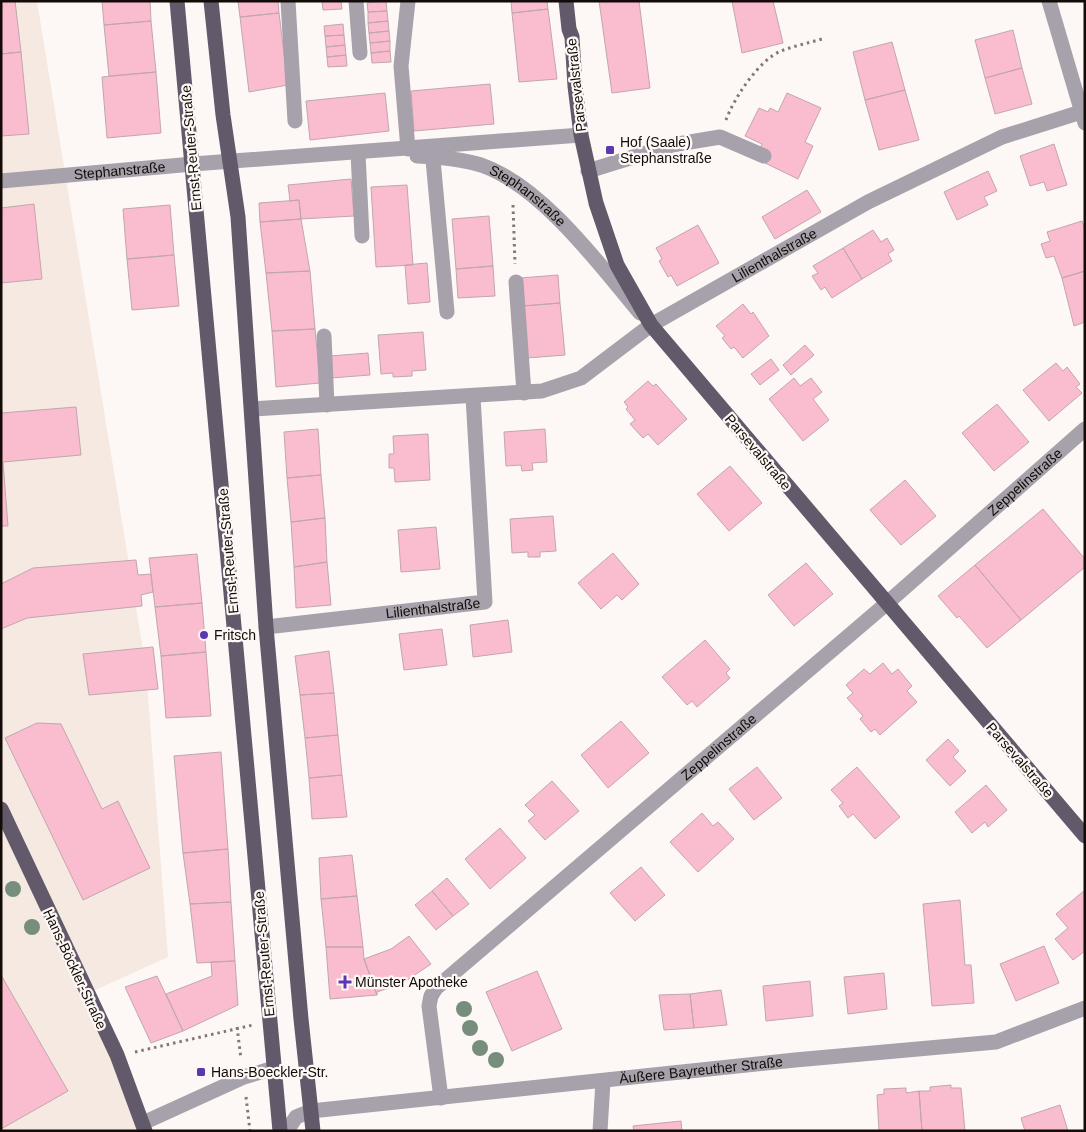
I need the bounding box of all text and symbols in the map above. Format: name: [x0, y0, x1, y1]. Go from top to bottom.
street label: Parsevalstraße: [563, 37, 589, 133]
street label: Ernst-Reuter-Straße: [178, 84, 204, 211]
place label: Hof (Saale) Stephanstraße: [620, 134, 712, 166]
marker: Hof (Saale) Stephanstraße: [604, 144, 616, 156]
street label: Stephanstraße: [73, 158, 166, 183]
street label: Stephanstraße: [487, 161, 569, 230]
street label: Lilienthalstraße: [729, 225, 820, 286]
street label: Parsevalstraße: [722, 411, 795, 493]
street label: Zeppelinstraße: [985, 445, 1065, 519]
street label: Ernst-Reuter-Straße: [215, 487, 241, 614]
street label: Lilienthalstraße: [385, 595, 481, 621]
place label: Fritsch: [214, 627, 256, 643]
marker: Fritsch: [198, 629, 210, 641]
street label: Zeppelinstraße: [678, 710, 760, 783]
street label: Parsevalstraße: [983, 719, 1057, 801]
street label: Ernst-Reuter-Straße: [251, 890, 277, 1017]
street label: Hans-Böckler-Straße: [40, 906, 110, 1032]
place label: Münster Apotheke: [355, 974, 468, 990]
marker: Münster Apotheke: [339, 976, 351, 988]
street label: Äußere Bayreuther Straße: [618, 1053, 784, 1086]
place label: Hans-Boeckler-Str.: [211, 1064, 328, 1080]
marker: Hans-Boeckler-Str.: [195, 1066, 207, 1078]

